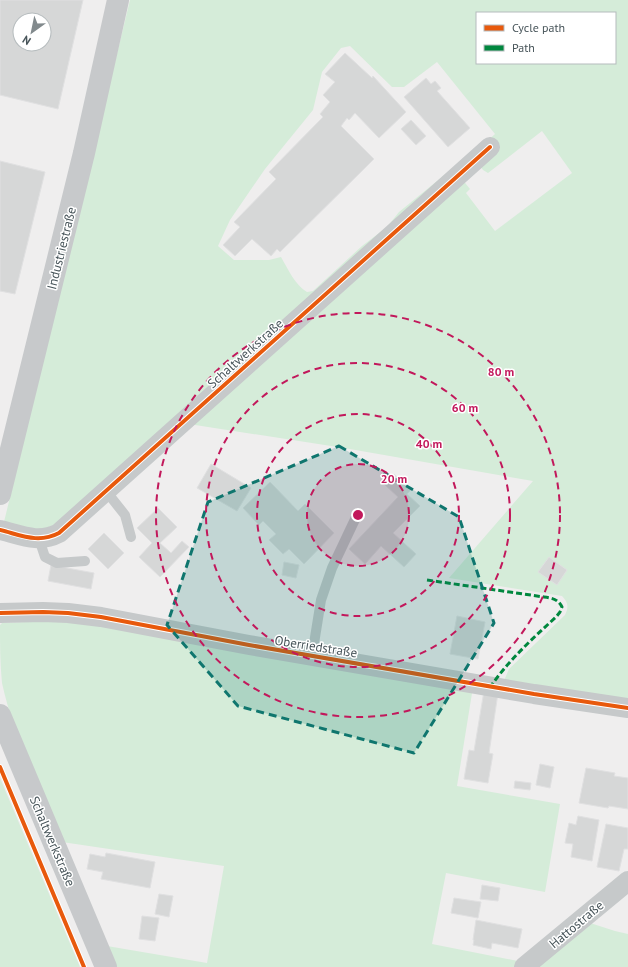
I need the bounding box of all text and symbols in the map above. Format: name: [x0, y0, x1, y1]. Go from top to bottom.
north arrow: [12, 12, 52, 52]
legend: [476, 12, 616, 64]
text: Cycle path: [512, 20, 565, 35]
text: N: [20, 33, 33, 48]
text: Path: [512, 40, 535, 55]
street label: Industriestraße: [43, 205, 80, 291]
street label: Schaltwerkstraße: [204, 315, 287, 392]
text: 80 m: [488, 364, 514, 379]
text: 60 m: [452, 400, 478, 415]
text: 40 m: [416, 436, 442, 451]
text: 20 m: [381, 471, 407, 486]
centre of rings: [351, 508, 365, 522]
street label: Oberriedstraße: [273, 632, 358, 661]
street label: Schaltwerkstraße: [26, 794, 79, 889]
street label: Hattostraße: [546, 897, 607, 952]

